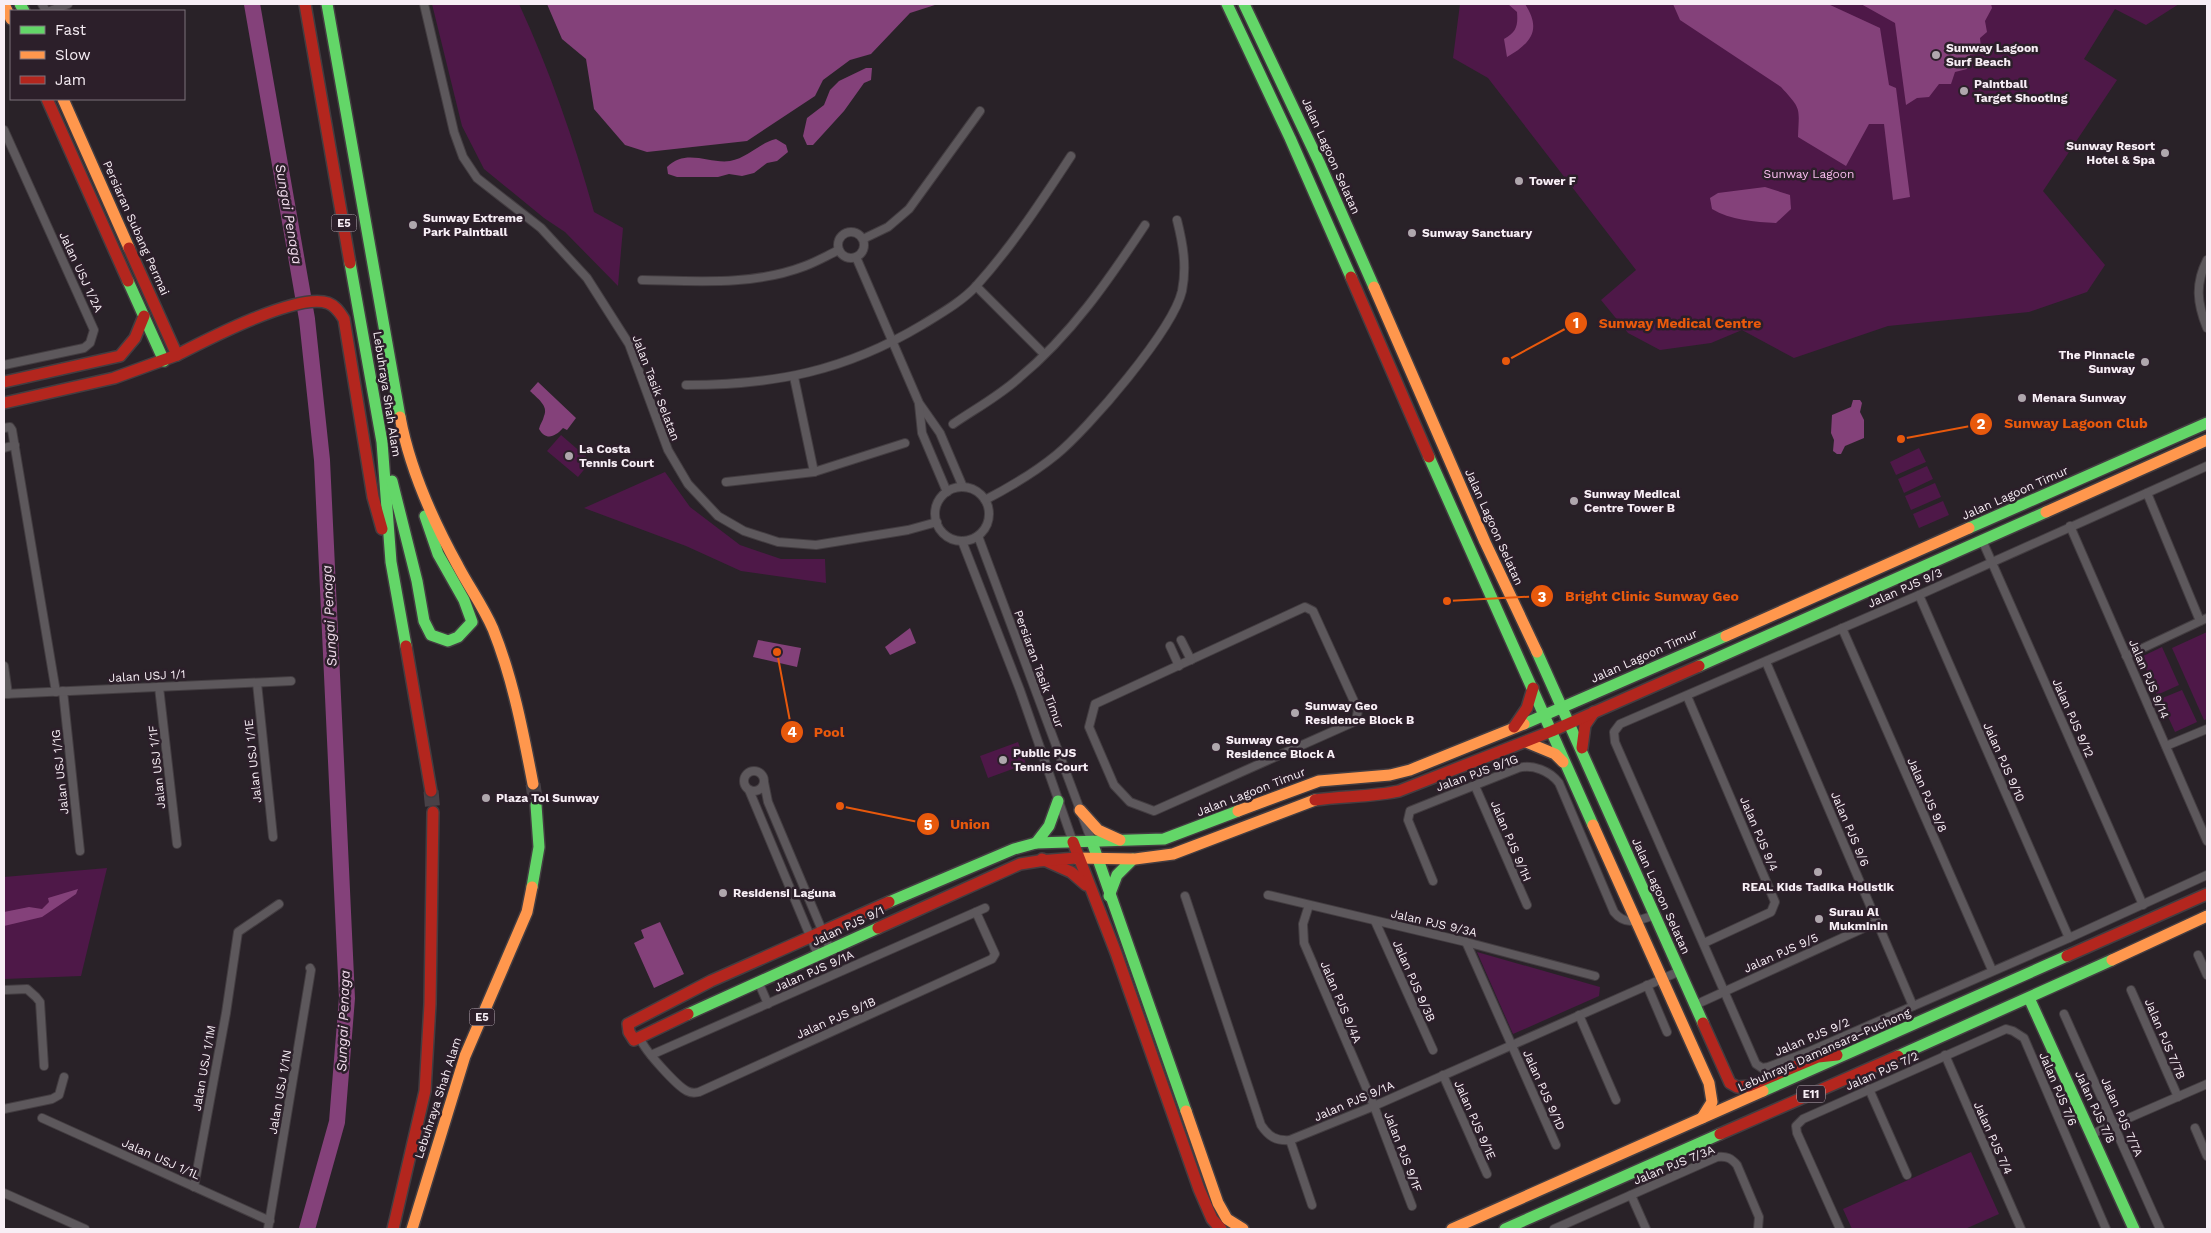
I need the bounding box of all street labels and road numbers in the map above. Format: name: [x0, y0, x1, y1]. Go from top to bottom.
street label: Jalan Lagoon Selatan: [1299, 96, 1363, 216]
street label: Persiaran Subang Permai: [100, 159, 172, 297]
road number: E5: [332, 214, 356, 232]
street label: Jalan USJ 1/2A: [56, 230, 106, 314]
street label: Lebuhraya Shah Alam: [370, 330, 404, 458]
street label: Jalan Tasik Selatan: [629, 333, 683, 443]
street label: Jalan Lagoon Timur: [1959, 463, 2071, 523]
street label: Jalan Lagoon Selatan: [1462, 467, 1526, 587]
street label: Jalan PJS 9/3: [1866, 565, 1944, 611]
street label: Persiaran Tasik Timur: [1011, 608, 1067, 730]
street label: Jalan Lagoon Timur: [1588, 626, 1700, 686]
street label: Jalan PJS 9/14: [2126, 637, 2172, 721]
street label: Jalan USJ 1/1: [108, 667, 186, 685]
street label: Jalan PJS 9/12: [2049, 676, 2097, 760]
street label: Jalan USJ 1/1E: [242, 718, 264, 804]
street label: Jalan PJS 9/10: [1980, 720, 2028, 804]
street label: Jalan USJ 1/1F: [146, 724, 168, 810]
street label: Jalan USJ 1/1G: [49, 729, 71, 815]
street label: Jalan PJS 9/1G: [1434, 752, 1520, 794]
street label: Jalan PJS 9/8: [1904, 756, 1950, 834]
street label: Jalan Lagoon Timur: [1195, 765, 1307, 819]
street label: Jalan PJS 9/6: [1828, 789, 1872, 869]
street label: Jalan PJS 9/4: [1737, 795, 1781, 873]
street label: Jalan PJS 9/1H: [1488, 798, 1534, 884]
street label: Jalan Lagoon Selatan: [1629, 836, 1693, 956]
street label: Jalan PJS 9/1: [810, 903, 886, 949]
street label: Jalan PJS 9/3A: [1390, 906, 1478, 940]
street label: Jalan PJS 9/5: [1742, 930, 1820, 976]
street label: Jalan PJS 9/3B: [1390, 938, 1438, 1024]
street label: Jalan PJS 9/1A: [772, 947, 856, 995]
street label: Jalan PJS 9/4A: [1317, 959, 1365, 1045]
street label: Jalan PJS 9/1B: [794, 994, 878, 1042]
street label: Jalan PJS 7/7B: [2142, 997, 2188, 1081]
street label: Lebuhraya Damansara–Puchong: [1736, 1005, 1913, 1095]
road number: E5: [470, 1009, 494, 1026]
street label: Jalan PJS 9/2: [1772, 1015, 1852, 1059]
street label: Jalan USJ 1/1M: [190, 1024, 218, 1112]
street label: Lebuhraya Shah Alam: [412, 1036, 464, 1160]
street label: Jalan PJS 9/1D: [1520, 1048, 1568, 1132]
street label: Jalan USJ 1/1N: [266, 1049, 294, 1135]
street label: Jalan PJS 7/2: [1843, 1049, 1921, 1093]
street label: Jalan PJS 7/6: [2036, 1050, 2080, 1128]
street label: Jalan PJS 7/8: [2072, 1068, 2118, 1146]
street label: Jalan PJS 7/7A: [2098, 1075, 2146, 1159]
street label: Jalan PJS 9/1A: [1312, 1078, 1396, 1124]
street label: Jalan PJS 9/1E: [1451, 1078, 1499, 1162]
road number: E11: [1797, 1086, 1825, 1102]
street label: Jalan PJS 7/4: [1971, 1099, 2015, 1177]
street label: Jalan PJS 9/1F: [1381, 1110, 1425, 1194]
street label: Jalan USJ 1/1L: [120, 1136, 202, 1182]
street label: Jalan PJS 7/3A: [1631, 1142, 1717, 1188]

